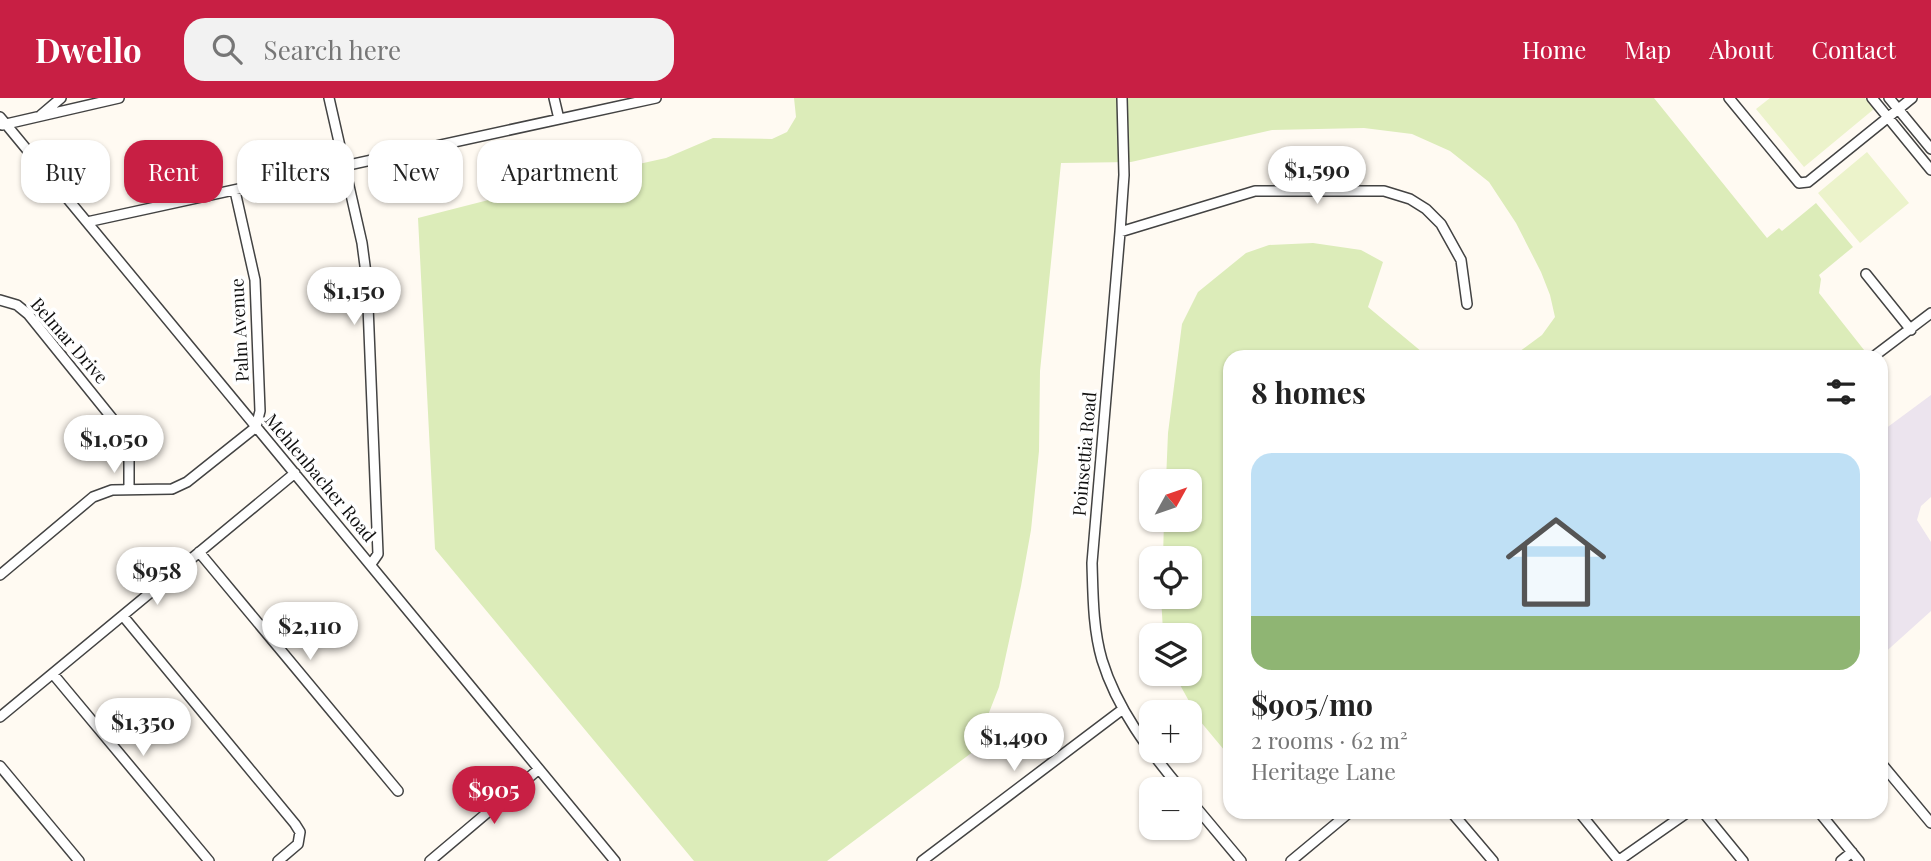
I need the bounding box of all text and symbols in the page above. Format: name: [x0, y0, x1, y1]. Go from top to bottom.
search box: [184, 18, 674, 81]
text: Dwello: [35, 27, 142, 71]
icon: search: [208, 30, 246, 68]
text: Search here: [264, 32, 401, 67]
text: Home: [1522, 33, 1586, 65]
text: Map: [1624, 33, 1671, 65]
text: About: [1709, 33, 1773, 65]
text: Contact: [1811, 33, 1896, 65]
chip: Buy: [21, 140, 110, 203]
chip: Rent: [124, 140, 223, 203]
chip: Filters: [237, 140, 354, 203]
chip: New: [368, 140, 463, 203]
chip: Apartment: [477, 140, 642, 203]
pin: $1,590: [1260, 146, 1374, 206]
text: $1,590: [1284, 153, 1350, 184]
pin: $1,150: [297, 268, 411, 327]
text: $1,150: [323, 274, 385, 305]
street label: Palm Avenue: [224, 278, 254, 382]
street label: Belmar Drive: [26, 292, 114, 388]
text: 8 homes: [1251, 372, 1366, 412]
icon: filters: [1822, 373, 1860, 411]
street label: Poinsettia Road: [1067, 390, 1101, 517]
street label: Mehlenbacher Road: [260, 408, 382, 547]
pin: $1,050: [57, 416, 171, 475]
text: $1,050: [80, 422, 148, 453]
north arrow: [1139, 469, 1202, 532]
map controls: [1139, 469, 1202, 840]
icon: home: [1493, 499, 1619, 625]
button: locate: [1139, 546, 1202, 609]
pin: $958: [116, 547, 198, 607]
text: $958: [132, 554, 182, 585]
pin: $2,110: [253, 602, 367, 662]
text: $2,110: [278, 609, 342, 640]
button: layers: [1139, 623, 1202, 686]
text: $905/mo: [1251, 684, 1373, 724]
pin: $1,350: [86, 698, 200, 758]
button: +: [1139, 700, 1202, 763]
text: $1,350: [111, 705, 175, 736]
pin: $1,490: [957, 714, 1071, 773]
text: $1,490: [980, 720, 1048, 751]
text: 2 rooms · 62 m²: [1251, 724, 1408, 755]
text: Heritage Lane: [1251, 755, 1396, 786]
pin: $905: [453, 766, 535, 826]
text: $905: [468, 773, 520, 804]
button: −: [1139, 777, 1202, 840]

